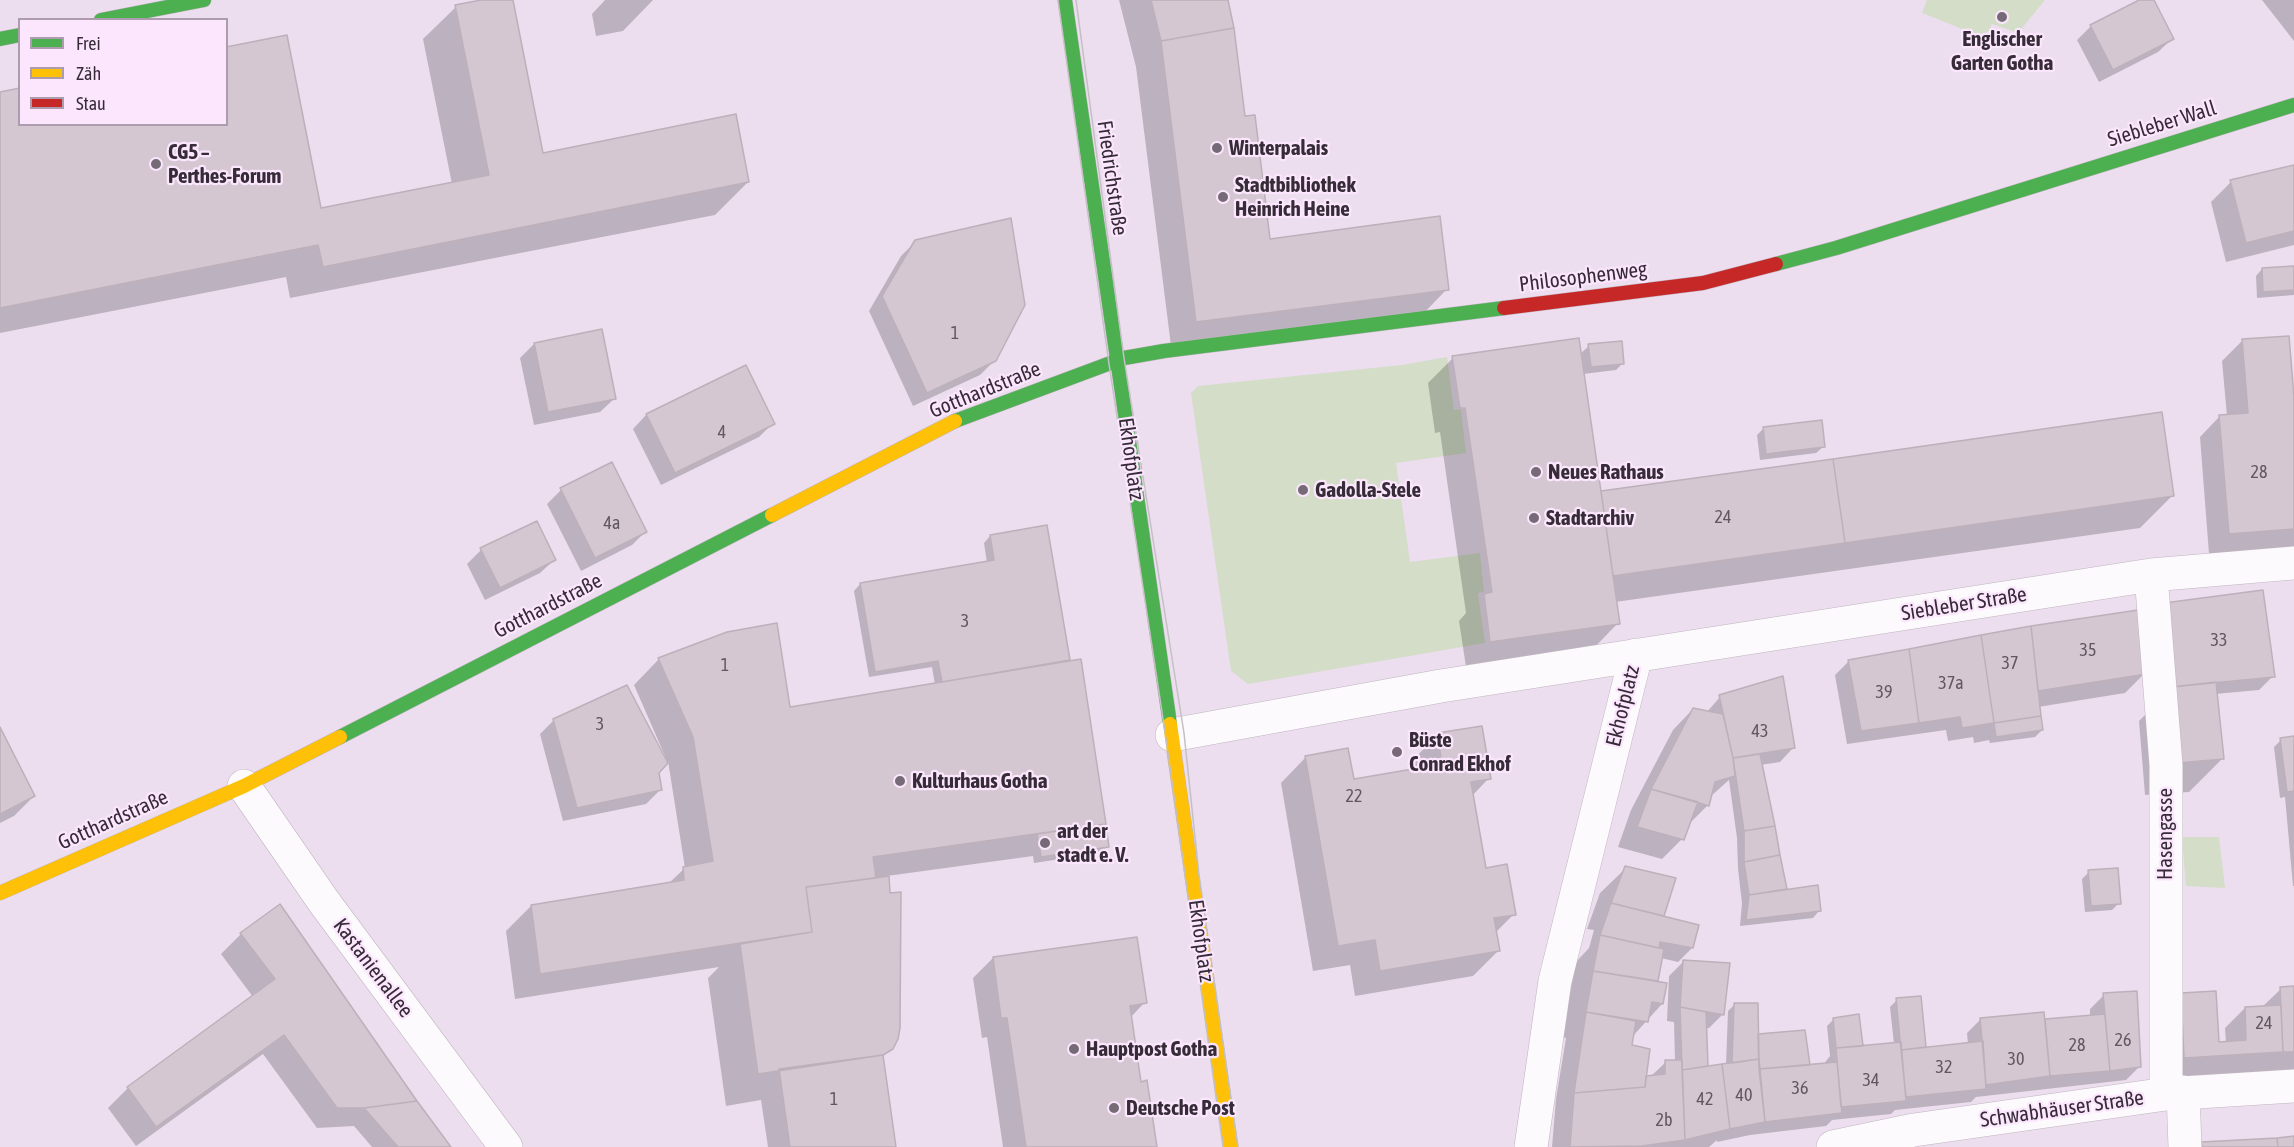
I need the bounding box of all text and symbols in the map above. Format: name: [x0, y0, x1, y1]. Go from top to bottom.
marker: Englischer Garten Gotha: [1995, 10, 2009, 24]
legend: [18, 18, 228, 126]
place label: Englischer Garten Gotha: [1951, 26, 2053, 76]
text: Frei: [76, 33, 101, 54]
text: Zäh: [76, 63, 101, 84]
text: Stau: [76, 93, 106, 114]
street label: Siebleber Wall: [2105, 96, 2219, 152]
street label: Friedrichstraße: [1091, 119, 1133, 237]
place label: Winterpalais: [1229, 135, 1328, 161]
place label: CG5 – Perthes-Forum: [168, 139, 281, 189]
marker: Winterpalais: [1210, 141, 1224, 155]
marker: CG5 – Perthes-Forum: [149, 157, 163, 171]
place label: Stadtbibliothek Heinrich Heine: [1235, 172, 1356, 222]
marker: Stadtbibliothek Heinrich Heine: [1216, 190, 1230, 204]
street label: Philosophenweg: [1518, 257, 1648, 297]
house number: 1: [951, 322, 959, 344]
street label: Gotthardstraße: [926, 356, 1044, 424]
street label: Ekhofplatz: [1113, 416, 1149, 502]
house number: 4: [718, 421, 726, 443]
place label: Neues Rathaus: [1548, 459, 1664, 485]
house number: 28: [2251, 461, 2267, 483]
marker: Neues Rathaus: [1529, 465, 1543, 479]
place label: Gadolla-Stele: [1315, 477, 1421, 503]
marker: Gadolla-Stele: [1296, 483, 1310, 497]
place label: Stadtarchiv: [1546, 505, 1634, 531]
house number: 24: [1715, 506, 1731, 528]
marker: Stadtarchiv: [1527, 511, 1541, 525]
house number: 4a: [604, 512, 620, 534]
street label: Gotthardstraße: [490, 568, 606, 644]
street label: Siebleber Straße: [1900, 582, 2028, 626]
house number: 3: [961, 610, 969, 632]
house number: 33: [2211, 629, 2227, 651]
house number: 35: [2080, 639, 2096, 661]
house number: 37: [2002, 652, 2018, 674]
house number: 1: [721, 654, 729, 676]
street label: Ekhofplatz: [1601, 663, 1645, 749]
house number: 37a: [1938, 672, 1964, 694]
house number: 39: [1876, 681, 1892, 703]
house number: 3: [596, 713, 604, 735]
house number: 43: [1752, 720, 1768, 742]
place label: Büste Conrad Ekhof: [1409, 727, 1511, 777]
marker: Büste Conrad Ekhof: [1390, 745, 1404, 759]
place label: Kulturhaus Gotha: [912, 768, 1048, 794]
marker: Kulturhaus Gotha: [893, 774, 907, 788]
street label: Gotthardstraße: [54, 785, 172, 855]
house number: 22: [1346, 785, 1362, 807]
street label: Hasengasse: [2152, 788, 2178, 880]
place label: art der stadt e. V.: [1057, 818, 1128, 868]
marker: art der stadt e. V.: [1038, 836, 1052, 850]
street label: Ekhofplatz: [1183, 898, 1219, 984]
street label: Kastanienallee: [328, 914, 418, 1022]
house number: 24: [2256, 1012, 2272, 1034]
house number: 26: [2115, 1029, 2131, 1051]
house number: 28: [2069, 1034, 2085, 1056]
place label: Hauptpost Gotha: [1086, 1036, 1217, 1062]
marker: Hauptpost Gotha: [1067, 1042, 1081, 1056]
house number: 30: [2008, 1048, 2024, 1070]
house number: 32: [1936, 1056, 1952, 1078]
house number: 34: [1863, 1069, 1879, 1091]
house number: 36: [1792, 1077, 1808, 1099]
house number: 40: [1736, 1084, 1752, 1106]
street label: Schwabhäuser Straße: [1979, 1085, 2145, 1133]
house number: 1: [830, 1088, 838, 1110]
house number: 42: [1697, 1088, 1713, 1110]
place label: Deutsche Post: [1126, 1095, 1235, 1121]
marker: Deutsche Post: [1107, 1101, 1121, 1115]
house number: 2b: [1656, 1109, 1672, 1131]

